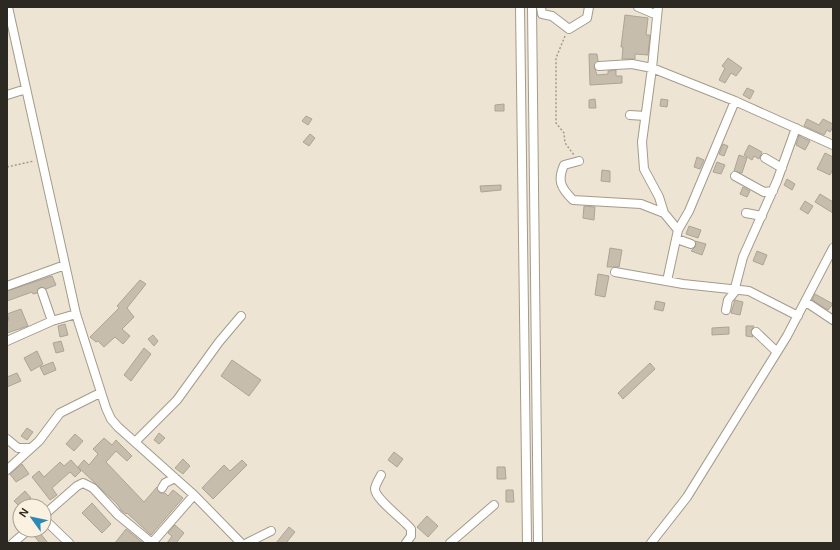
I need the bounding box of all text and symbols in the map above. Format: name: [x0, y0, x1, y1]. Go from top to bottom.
north arrow: [12, 498, 52, 538]
text: N: [16, 506, 31, 519]

